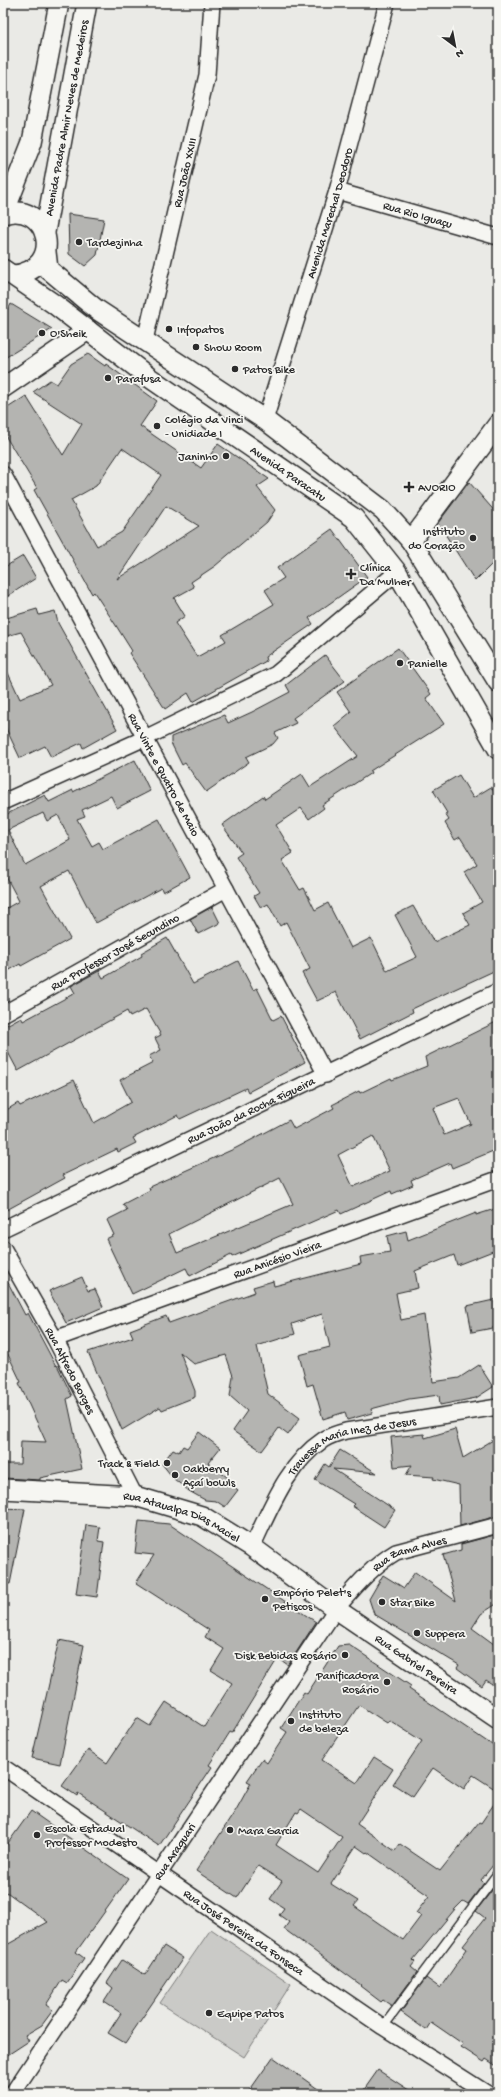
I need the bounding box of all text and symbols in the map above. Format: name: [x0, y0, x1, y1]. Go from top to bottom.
street label: Avenida Padre Almir Neves de Medeiros: [43, 18, 93, 217]
north arrow: [435, 26, 475, 66]
text: N: [453, 46, 465, 60]
street label: Rua João XXIII: [171, 137, 201, 209]
street label: Avenida Marechal Deodoro: [305, 146, 357, 280]
street label: Rua Rio Iguaçu: [381, 199, 454, 233]
marker: Tardezinha: [74, 237, 84, 247]
place label: Tardezinha: [86, 237, 143, 251]
marker: Infopatos: [164, 324, 174, 334]
place label: Infopatos: [177, 324, 224, 338]
marker: O'Sheik: [37, 328, 47, 338]
place label: O'Sheik: [50, 328, 88, 342]
marker: Show Room: [191, 342, 201, 352]
place label: Show Room: [204, 342, 262, 356]
marker: Patos Bike: [230, 364, 240, 374]
place label: Patos Bike: [242, 364, 296, 378]
marker: Parafusa: [103, 373, 113, 383]
place label: Parafusa: [115, 373, 161, 387]
place label: Colégio da Vinci - Unidiade I: [165, 414, 244, 442]
marker: Colégio da Vinci - Unidiade I: [152, 421, 162, 431]
street label: Avenida Paracatu: [247, 444, 328, 506]
place label: Janinho: [178, 451, 218, 465]
marker: Janinho: [221, 451, 231, 461]
marker: AVORIO: [403, 481, 415, 493]
place label: AVORIO: [418, 482, 455, 496]
place label: Instituto do Coração: [408, 526, 465, 554]
marker: Instituto do Coração: [468, 533, 478, 543]
place label: Clínica Da Mulher: [359, 562, 413, 590]
marker: Clínica Da Mulher: [345, 568, 357, 580]
marker: Panielle: [395, 658, 405, 668]
place label: Panielle: [407, 658, 448, 672]
street label: Rua Vinte e Quatro de Maio: [124, 711, 201, 839]
street label: Rua Professor José Secundino: [49, 911, 183, 995]
street label: Rua João da Rocha Figueira: [186, 1075, 318, 1148]
street label: Rua Anicésio Vieira: [232, 1238, 324, 1283]
street label: Rua Alfredo Borges: [41, 1326, 97, 1418]
street label: Travessa Maria Inez de Jesus: [285, 1415, 418, 1480]
place label: Track & Field: [97, 1458, 160, 1472]
marker: Track & Field: [162, 1458, 172, 1468]
place label: Oakberry Açaí bowls: [183, 1463, 236, 1491]
marker: Oakberry Açaí bowls: [170, 1470, 180, 1480]
street label: Rua Ataualpa Dias Maciel: [123, 1490, 242, 1547]
street label: Rua Zama Alves: [370, 1534, 449, 1576]
place label: Empório Pelet's Petiscos: [272, 1587, 352, 1615]
marker: Empório Pelet's Petiscos: [260, 1594, 270, 1604]
marker: Star Bike: [377, 1597, 387, 1607]
place label: Star Bike: [390, 1597, 435, 1611]
marker: Suppera: [412, 1628, 422, 1638]
place label: Suppera: [425, 1628, 465, 1642]
street label: Rua Gabriel Pereira: [371, 1632, 460, 1699]
place label: Disk Bebidas Rosário: [234, 1650, 337, 1664]
marker: Disk Bebidas Rosário: [340, 1650, 350, 1660]
place label: Panificadora Rosário: [315, 1670, 379, 1698]
marker: Panificadora Rosário: [382, 1677, 392, 1687]
place label: Instituto de beleza: [299, 1709, 349, 1737]
marker: Instituto de beleza: [286, 1716, 296, 1726]
street label: Rua Araguari: [152, 1821, 200, 1883]
place label: Escola Estadual Professor Modesto: [44, 1823, 137, 1851]
marker: Mara Garcia: [225, 1825, 235, 1835]
place label: Mara Garcia: [238, 1825, 299, 1839]
marker: Escola Estadual Professor Modesto: [32, 1830, 42, 1840]
street label: Rua José Pereira da Fonseca: [180, 1887, 306, 1980]
marker: Equipe Patos: [204, 2008, 214, 2018]
place label: Equipe Patos: [217, 2008, 284, 2022]

